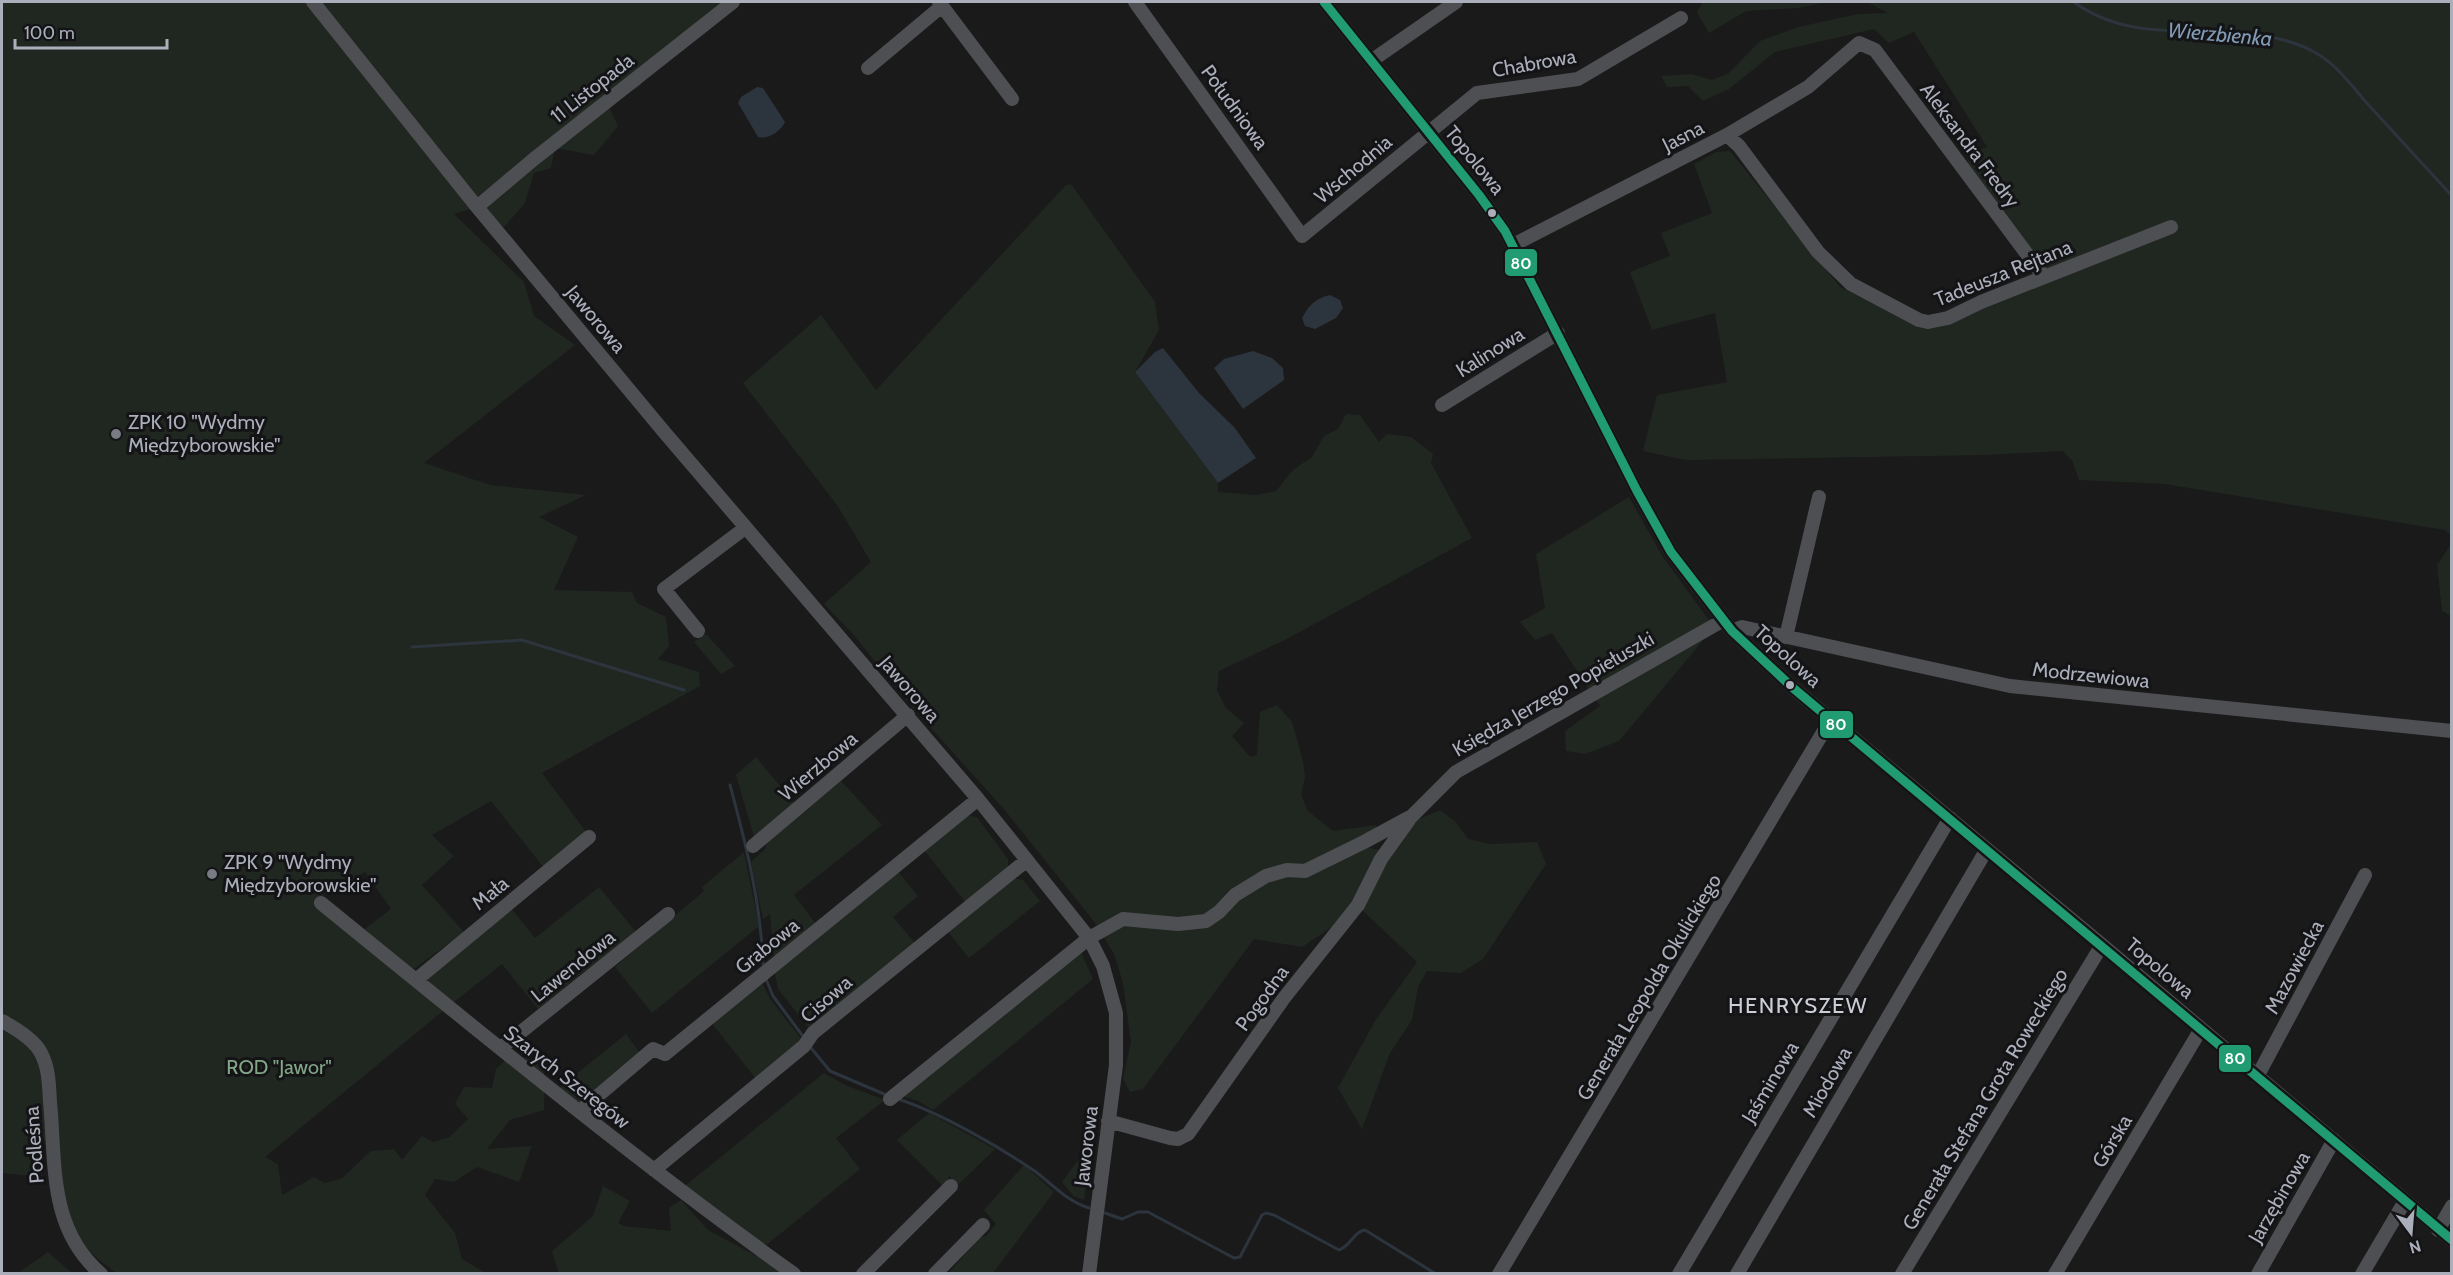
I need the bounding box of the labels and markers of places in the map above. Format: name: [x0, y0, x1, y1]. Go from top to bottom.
unlabelled marker: [1486, 207, 1498, 219]
place label: ZPK 10 "Wydmy Międzyborowskie": [128, 410, 281, 457]
marker: ZPK 10 "Wydmy Międzyborowskie": [109, 427, 123, 441]
unlabelled marker: [1784, 679, 1796, 691]
place label: ZPK 9 "Wydmy Międzyborowskie": [224, 850, 377, 897]
marker: ZPK 9 "Wydmy Międzyborowskie": [205, 867, 219, 881]

